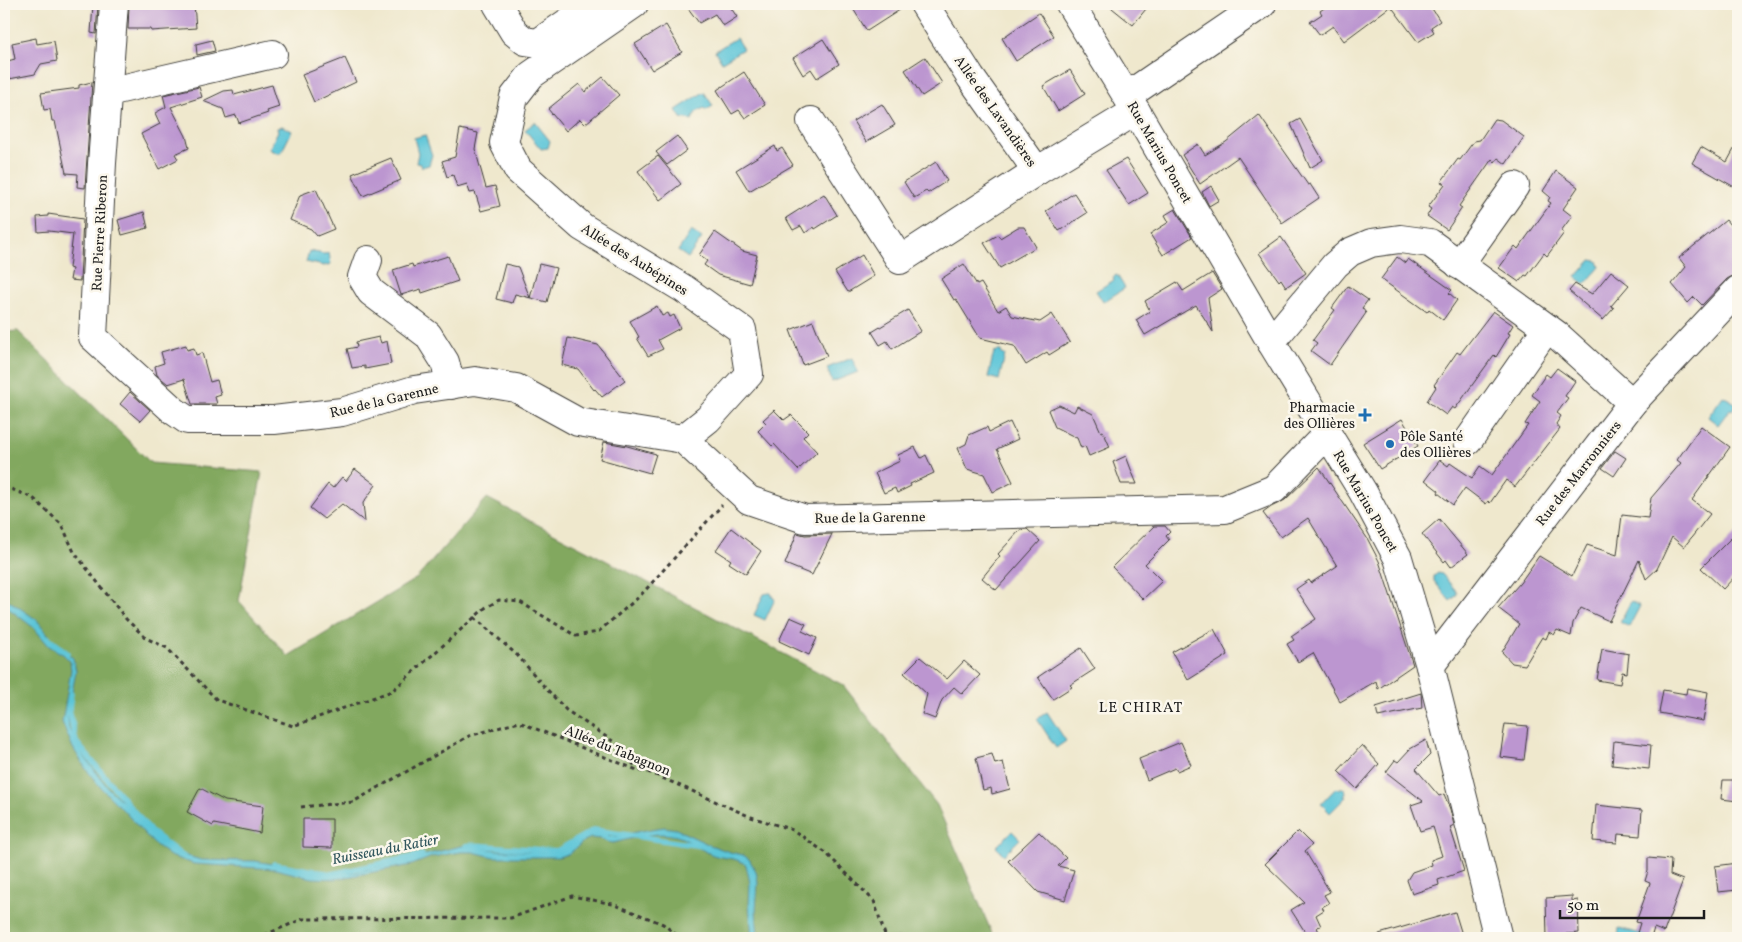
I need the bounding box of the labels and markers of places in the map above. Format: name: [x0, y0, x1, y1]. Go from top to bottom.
place label: Pharmacie des Ollières: [1284, 399, 1355, 434]
marker: Pharmacie des Ollières: [1359, 409, 1371, 421]
place label: Pôle Santé des Ollières: [1400, 428, 1471, 463]
marker: Pôle Santé des Ollières: [1384, 438, 1396, 450]

